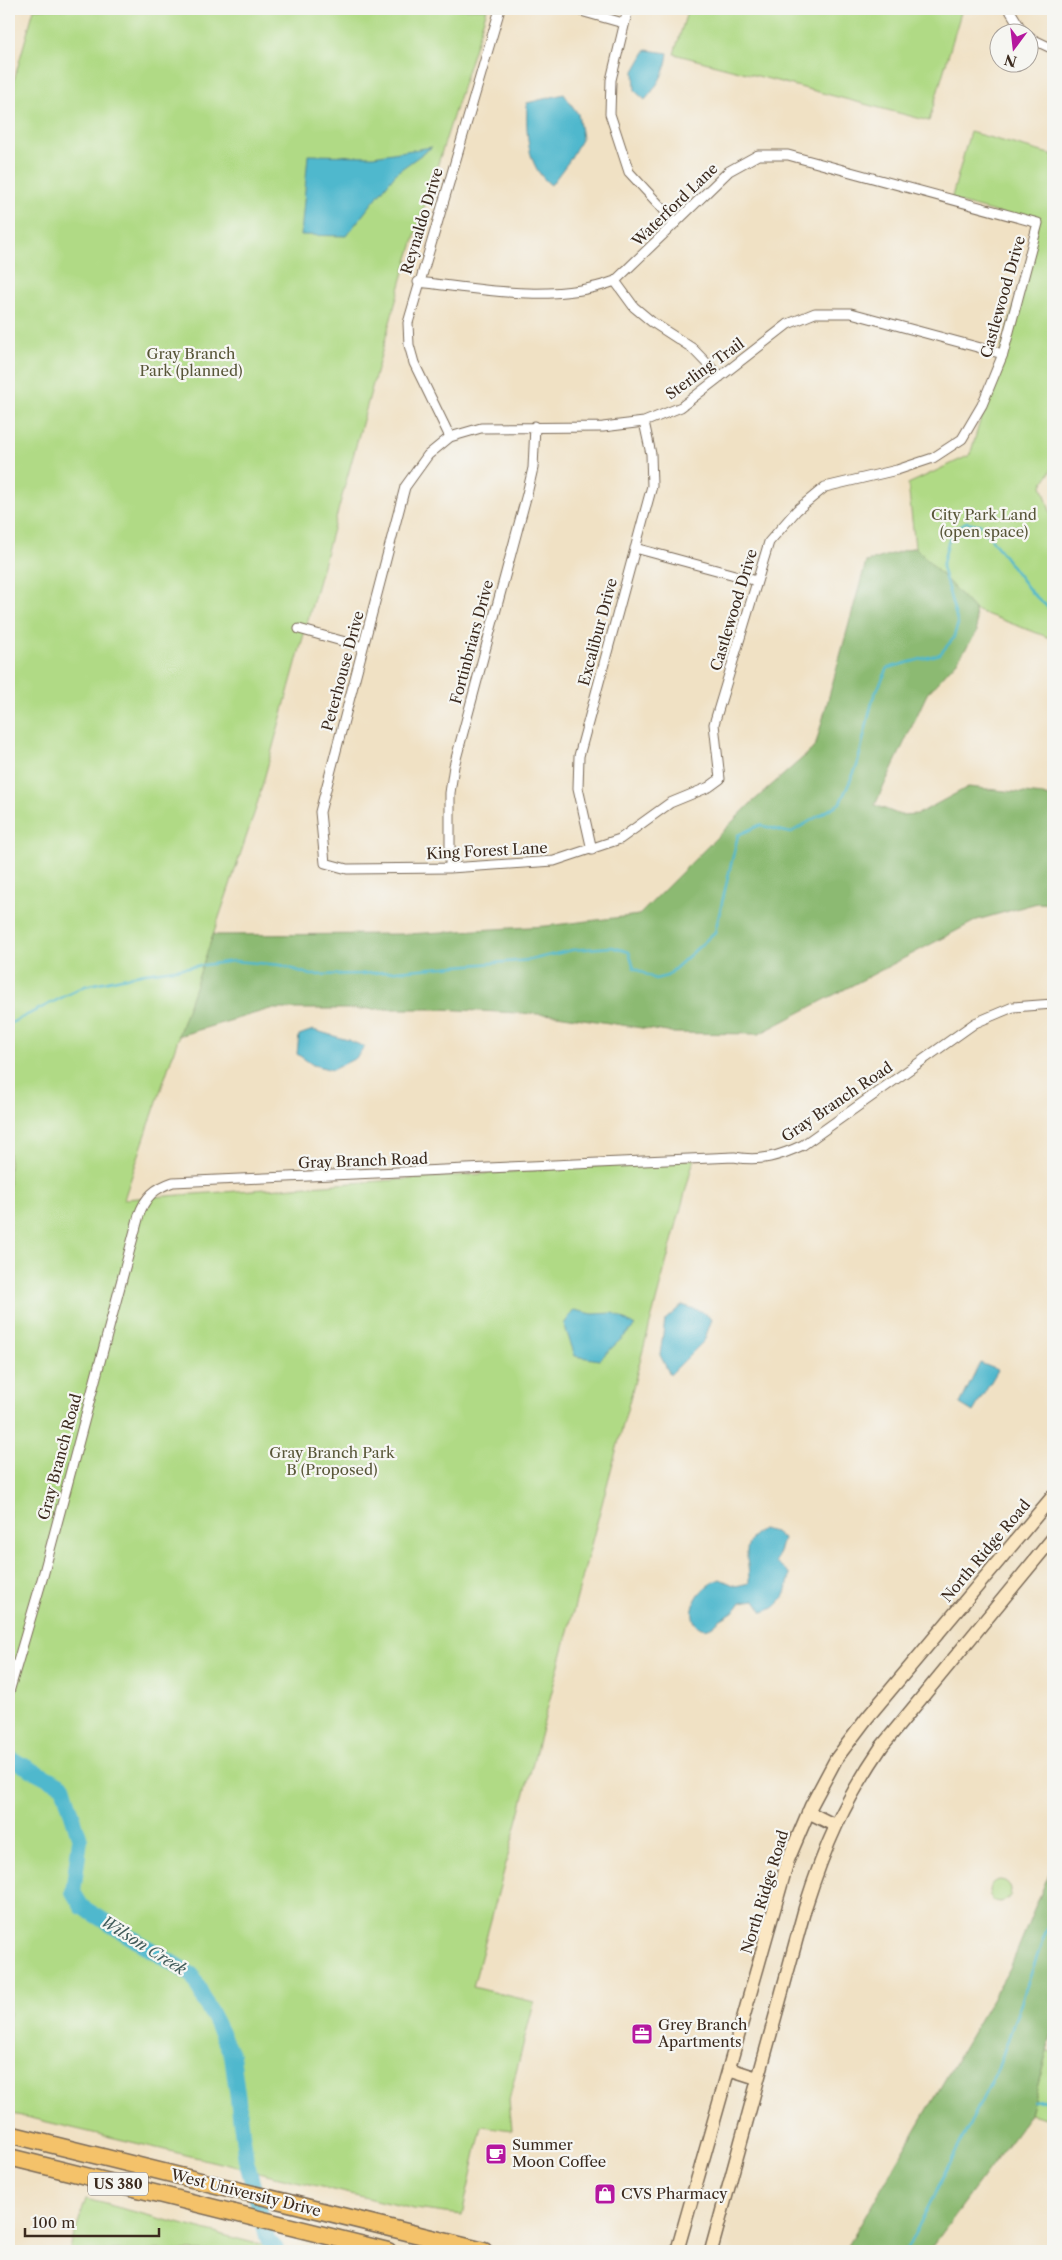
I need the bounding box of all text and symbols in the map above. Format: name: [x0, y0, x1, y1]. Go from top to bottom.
north arrow: [990, 22, 1040, 72]
text: N: [1002, 50, 1019, 71]
street label: Waterford Lane: [627, 159, 722, 251]
street label: Reynaldo Drive: [396, 165, 447, 276]
street label: Castlewood Drive: [976, 234, 1029, 360]
street label: Sterling Trail: [662, 333, 748, 403]
park label: Gray Branch Park (planned): [139, 344, 243, 380]
park label: City Park Land (open space): [931, 505, 1037, 541]
street label: Castlewood Drive: [706, 547, 761, 673]
street label: Excalibur Drive: [574, 576, 621, 688]
street label: Fortinbriars Drive: [446, 578, 497, 706]
street label: Peterhouse Drive: [317, 609, 368, 733]
street label: King Forest Lane: [426, 838, 548, 863]
street label: Gray Branch Road: [777, 1057, 896, 1146]
street label: Gray Branch Road: [298, 1149, 428, 1172]
street label: Gray Branch Road: [34, 1392, 86, 1522]
park label: Gray Branch Park B (Proposed): [269, 1443, 396, 1479]
street label: North Ridge Road: [937, 1495, 1034, 1606]
street label: North Ridge Road: [737, 1828, 792, 1956]
water label: Wilson Creek: [98, 1911, 191, 1980]
place label: Grey Branch Apartments: [657, 2015, 748, 2051]
office icon: Grey Branch Apartments: [630, 2022, 654, 2046]
place label: Summer Moon Coffee: [512, 2135, 606, 2171]
cafe icon: Summer Moon Coffee: [484, 2142, 508, 2166]
street label: West University Drive: [168, 2164, 323, 2220]
road number: US 380: [88, 2172, 148, 2196]
shop icon: CVS Pharmacy: [593, 2182, 617, 2206]
place label: CVS Pharmacy: [621, 2184, 728, 2203]
scale bar: [25, 2205, 159, 2237]
text: 100 m: [32, 2213, 75, 2232]

